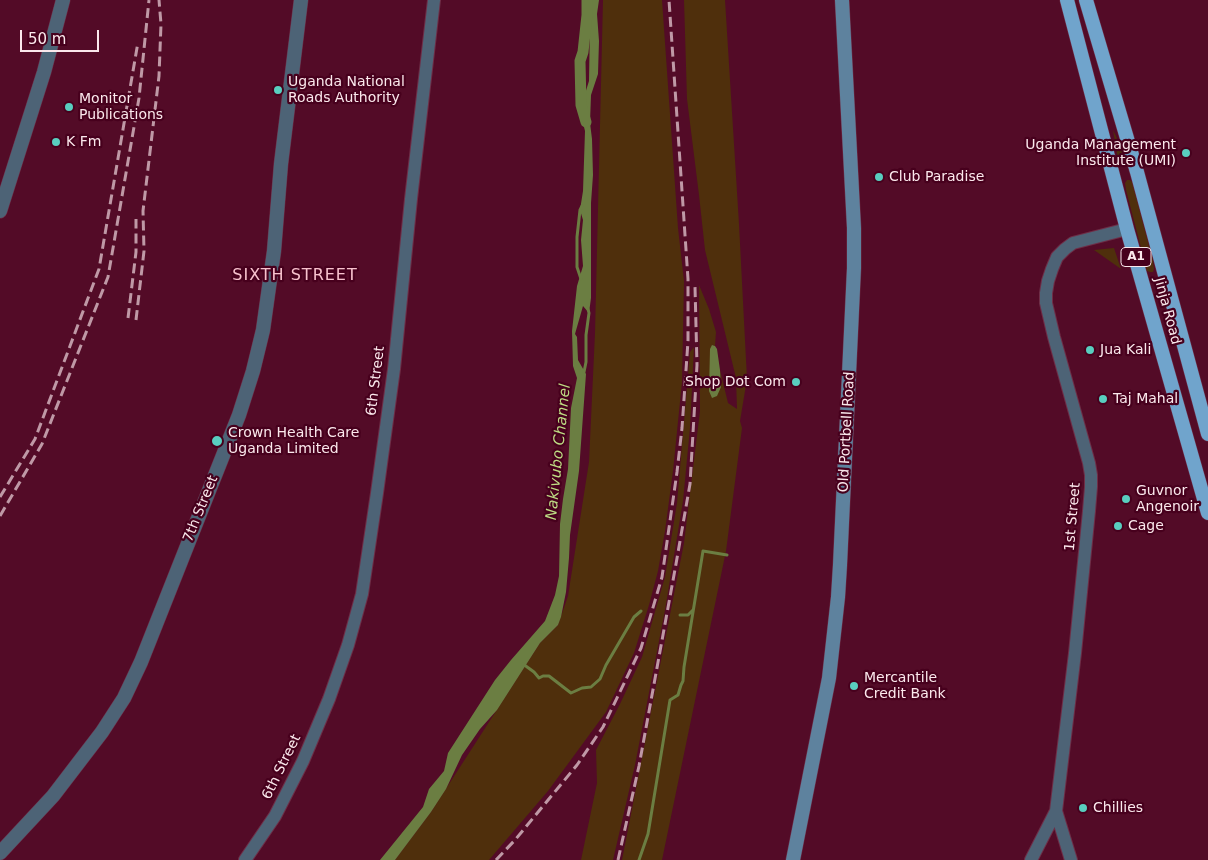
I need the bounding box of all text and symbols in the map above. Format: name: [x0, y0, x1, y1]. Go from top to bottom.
scale bar: [22, 20, 101, 52]
text: 50 m: [28, 30, 66, 48]
place label: Uganda National Roads Authority: [288, 74, 405, 106]
marker: Uganda National Roads Authority: [272, 84, 284, 96]
place label: Monitor Publications: [79, 91, 163, 124]
marker: Monitor Publications: [63, 101, 75, 113]
place label: K Fm: [66, 134, 101, 150]
marker: K Fm: [50, 136, 62, 148]
place label: Uganda Management Institute (UMI): [1025, 137, 1176, 170]
marker: Uganda Management Institute (UMI): [1180, 147, 1192, 159]
place label: Club Paradise: [889, 169, 984, 185]
marker: Club Paradise: [873, 171, 885, 183]
road number: A1: [1121, 248, 1151, 266]
district label: SIXTH STREET: [231, 266, 359, 286]
street label: Jinja Road: [1150, 276, 1184, 346]
place label: Jua Kali: [1100, 342, 1151, 358]
marker: Jua Kali: [1084, 344, 1096, 356]
street label: 6th Street: [363, 345, 389, 417]
street label: Old Portbell Road: [835, 371, 859, 493]
place label: Shop Dot Com: [685, 374, 786, 390]
marker: Shop Dot Com: [790, 376, 802, 388]
water label: Nakivubo Channel: [543, 383, 575, 521]
place label: Taj Mahal: [1113, 391, 1178, 407]
marker: Taj Mahal: [1097, 393, 1109, 405]
place label: Crown Health Care Uganda Limited: [228, 425, 359, 458]
marker: Crown Health Care Uganda Limited: [210, 434, 224, 448]
street label: 7th Street: [180, 473, 222, 545]
street label: 1st Street: [1062, 482, 1084, 552]
place label: Guvnor Angenoir: [1136, 483, 1199, 516]
marker: Guvnor Angenoir: [1120, 493, 1132, 505]
place label: Cage: [1128, 518, 1164, 534]
marker: Cage: [1112, 520, 1124, 532]
place label: Mercantile Credit Bank: [864, 670, 946, 702]
marker: Mercantile Credit Bank: [848, 680, 860, 692]
street label: 6th Street: [259, 732, 305, 802]
place label: Chillies: [1093, 800, 1143, 816]
marker: Chillies: [1077, 802, 1089, 814]

